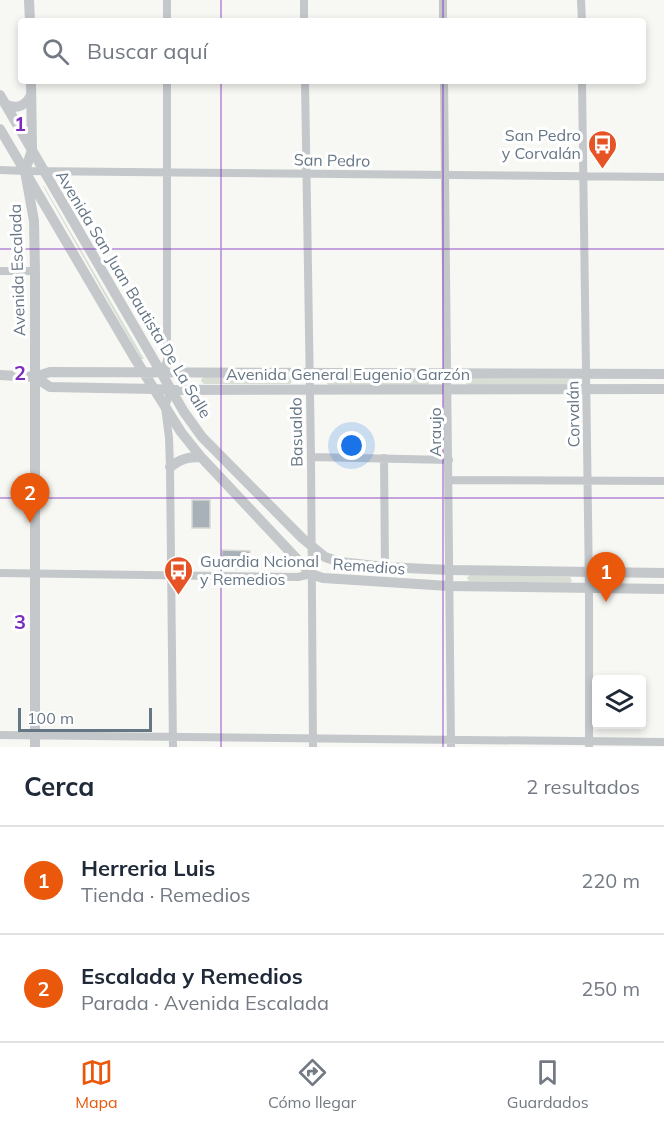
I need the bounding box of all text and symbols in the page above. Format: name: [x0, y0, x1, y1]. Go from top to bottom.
search box: [18, 18, 646, 84]
icon: search: [39, 35, 72, 68]
text: Buscar aquí: [87, 37, 208, 65]
text: 1: [14, 111, 26, 136]
place label: San Pedro y Corvalán: [502, 125, 581, 163]
bus stop icon: San Pedro y Corvalán: [586, 128, 618, 170]
street label: San Pedro: [294, 149, 370, 171]
street label: Avenida San Juan Bautista De La Salle: [52, 167, 216, 421]
street label: Avenida Escalada: [5, 204, 29, 336]
text: 2: [14, 360, 26, 385]
street label: Avenida General Eugenio Garzón: [226, 364, 470, 384]
street label: Corvalán: [562, 381, 584, 447]
street label: Basualdo: [285, 397, 307, 467]
street label: Araujo: [425, 407, 445, 457]
your location: [337, 431, 366, 460]
pin: 2: [10, 474, 50, 523]
place label: Guardia Ncional y Remedios: [200, 551, 319, 589]
pin: 1: [586, 552, 626, 602]
street label: Remedios: [332, 553, 406, 579]
bus stop icon: Guardia Ncional y Remedios: [163, 554, 195, 596]
text: 3: [14, 609, 26, 634]
map controls: [592, 675, 646, 729]
button: layers: [592, 675, 646, 729]
scale bar: [18, 705, 152, 732]
text: 100 m: [27, 708, 74, 728]
text: Cerca: [24, 770, 94, 803]
text: 2 resultados: [526, 774, 640, 799]
text: Herreria Luis: [81, 854, 215, 882]
text: 1: [38, 868, 50, 893]
text: 220 m: [581, 868, 640, 893]
text: Tienda · Remedios: [81, 882, 251, 907]
text: Escalada y Remedios: [81, 962, 303, 990]
text: 2: [38, 976, 50, 1001]
text: 250 m: [581, 976, 640, 1001]
text: Parada · Avenida Escalada: [81, 990, 329, 1015]
tab: Mapa: [75, 1056, 118, 1112]
tab: Cómo llegar: [268, 1056, 356, 1112]
tab: Guardados: [507, 1056, 589, 1112]

